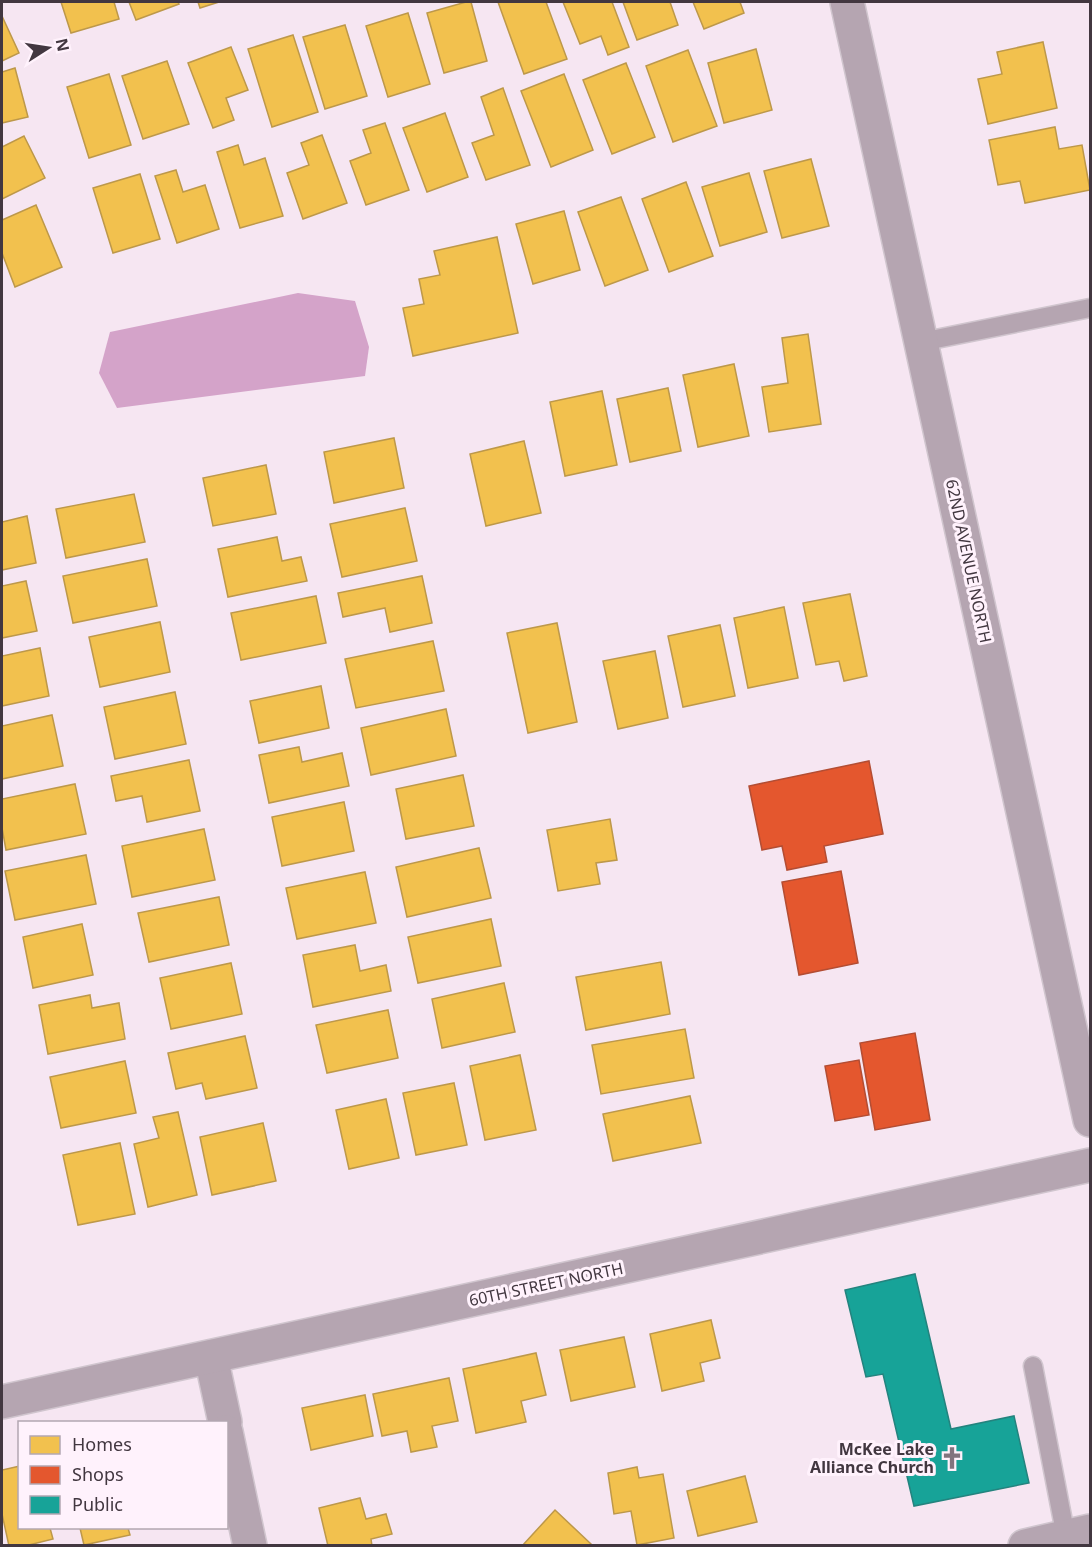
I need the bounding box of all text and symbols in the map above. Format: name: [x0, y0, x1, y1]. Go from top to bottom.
north arrow: [18, 18, 78, 78]
text: N: [51, 36, 75, 54]
street label: 62ND AVENUE NORTH: [941, 477, 997, 645]
street label: 60TH STREET NORTH: [467, 1257, 625, 1311]
legend: [18, 1421, 228, 1529]
text: Homes: [72, 1432, 132, 1456]
place label: McKee Lake Alliance Church: [810, 1438, 934, 1478]
church icon: McKee Lake Alliance Church: [939, 1445, 965, 1471]
text: Shops: [72, 1462, 124, 1486]
text: Public: [72, 1492, 123, 1516]

